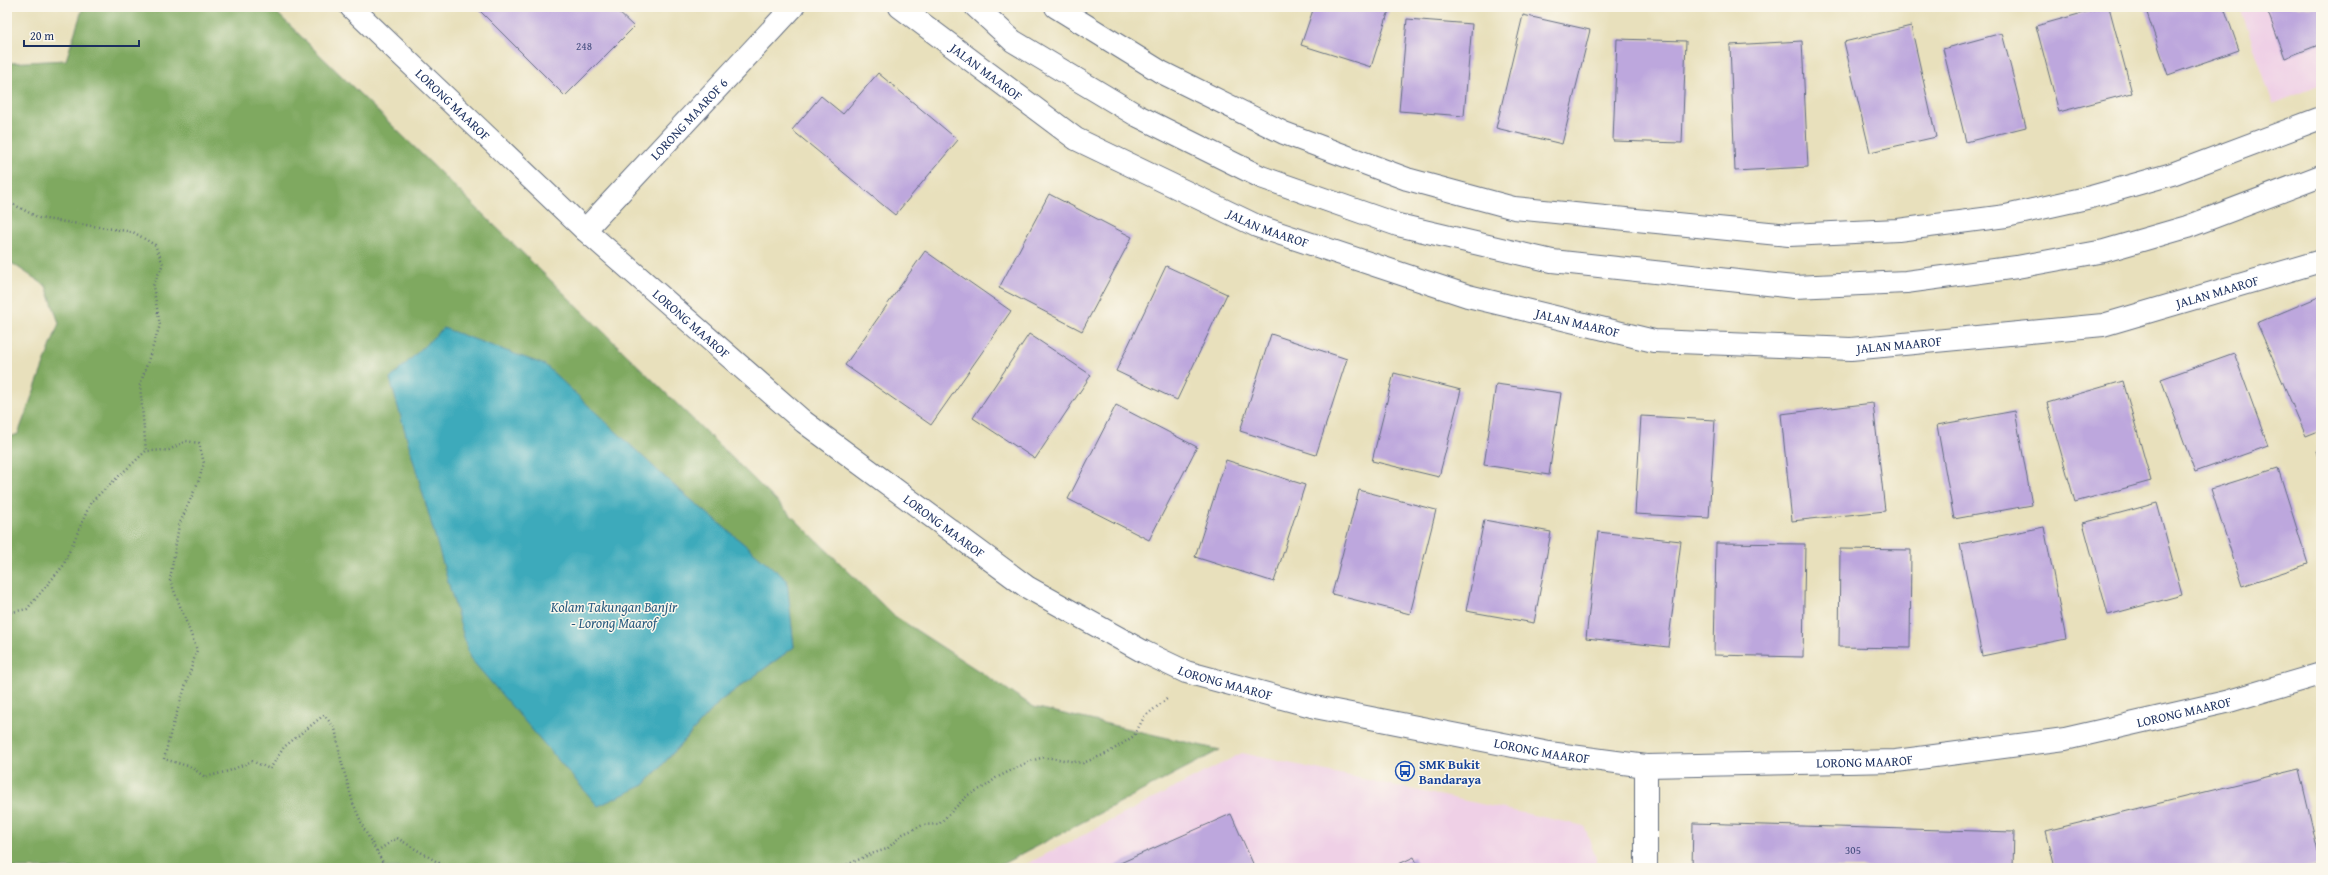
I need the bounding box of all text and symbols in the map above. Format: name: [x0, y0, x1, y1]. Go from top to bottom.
scale bar: [24, 22, 139, 48]
text: 20 m: [30, 27, 54, 44]
house number: 248: [576, 38, 592, 54]
street label: JALAN MAAROF: [944, 38, 1026, 106]
street label: LORONG MAAROF: [411, 64, 494, 145]
street label: LORONG MAAROF 6: [646, 74, 732, 164]
street label: JALAN MAAROF: [1222, 203, 1311, 253]
street label: JALAN MAAROF: [2172, 271, 2261, 314]
street label: LORONG MAAROF: [649, 285, 734, 363]
street label: JALAN MAAROF: [1532, 303, 1622, 342]
street label: JALAN MAAROF: [1854, 331, 1943, 359]
street label: LORONG MAAROF: [899, 490, 989, 563]
water label: Kolam Takungan Banjir - Lorong Maarof: [550, 597, 678, 633]
street label: LORONG MAAROF: [1175, 661, 1274, 705]
street label: LORONG MAAROF: [2135, 692, 2234, 732]
street label: LORONG MAAROF: [1492, 733, 1591, 768]
street label: LORONG MAAROF: [1816, 750, 1914, 773]
place label: SMK Bukit Bandaraya: [1419, 755, 1481, 789]
bus stop icon: SMK Bukit Bandaraya: [1394, 760, 1416, 782]
house number: 305: [1845, 842, 1861, 858]

